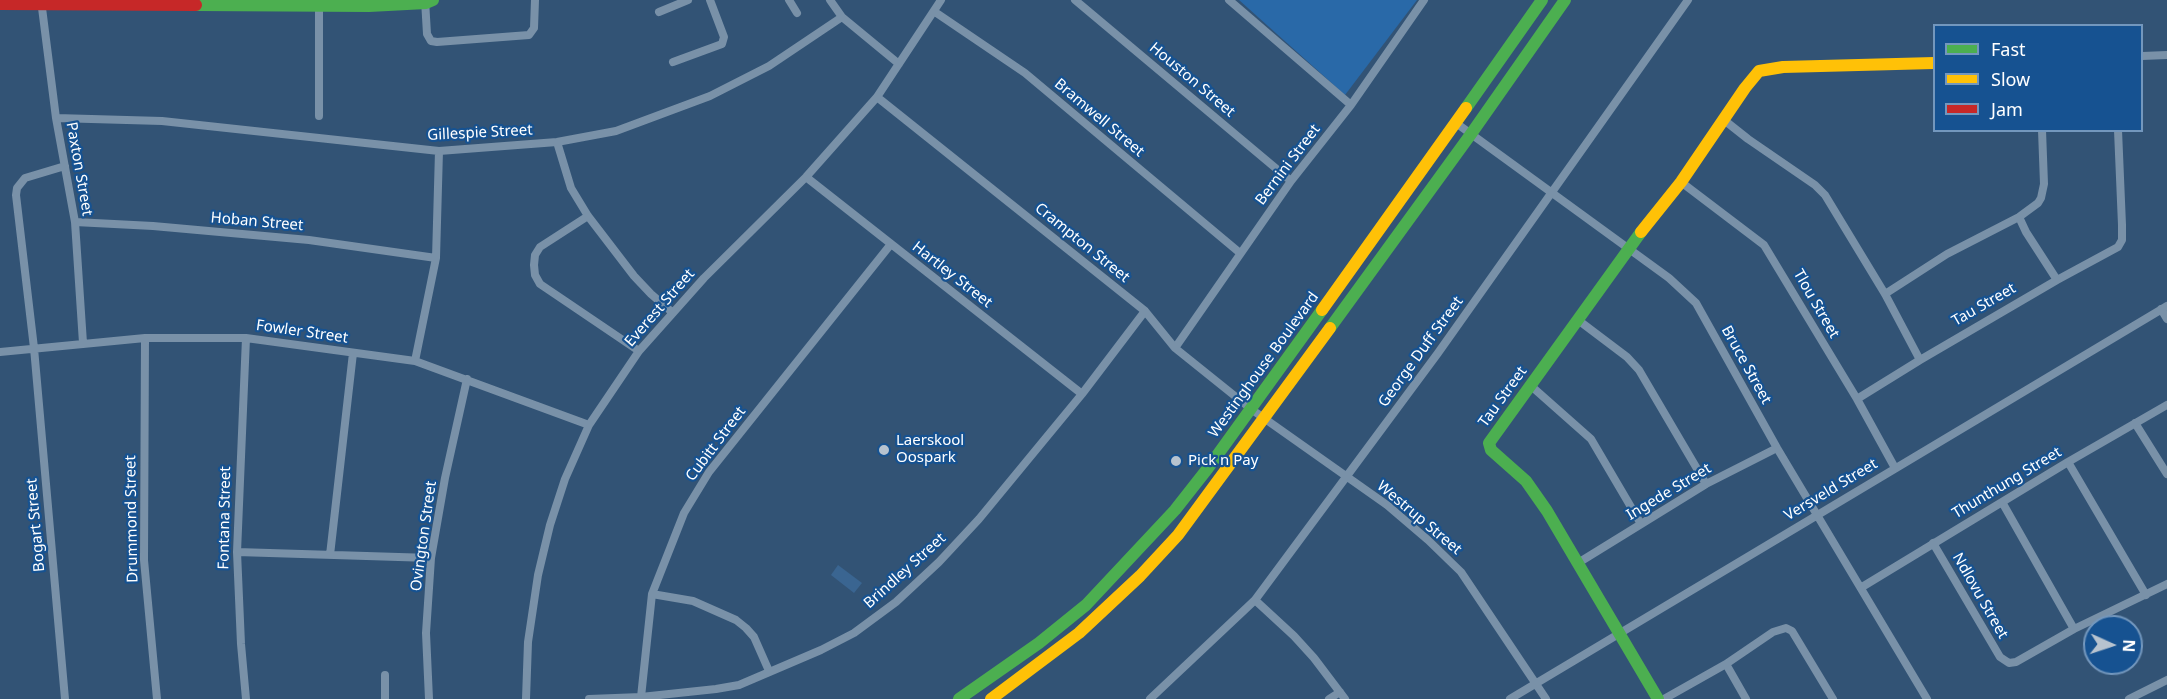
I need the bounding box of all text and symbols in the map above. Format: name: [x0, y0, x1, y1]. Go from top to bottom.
legend: [1933, 24, 2143, 132]
text: Fast: [1991, 37, 2026, 61]
street label: Houston Street: [1146, 39, 1238, 121]
text: Slow: [1991, 67, 2030, 91]
street label: Bramwell Street: [1050, 75, 1148, 161]
text: Jam: [1991, 97, 2023, 121]
street label: Paxton Street: [62, 121, 96, 217]
street label: Gillespie Street: [427, 121, 533, 145]
street label: Bernini Street: [1252, 121, 1324, 209]
street label: Crampton Street: [1031, 199, 1133, 287]
street label: Hoban Street: [210, 209, 304, 235]
street label: Hartley Street: [908, 238, 996, 312]
street label: Everest Street: [621, 265, 699, 351]
street label: Tlou Street: [1789, 266, 1843, 342]
street label: Tau Street: [1949, 280, 2019, 330]
street label: Westinghouse Boulevard: [1205, 289, 1323, 441]
street label: George Duff Street: [1375, 293, 1467, 411]
street label: Fowler Street: [255, 317, 349, 347]
street label: Bruce Street: [1717, 323, 1775, 407]
street label: Tau Street: [1475, 363, 1531, 431]
street label: Cubitt Street: [682, 403, 750, 485]
place label: Laerskool Oospark: [896, 432, 964, 467]
marker: Laerskool Oospark: [877, 443, 891, 457]
street label: Thunthung Street: [1949, 443, 2065, 523]
place label: Pick n Pay: [1188, 452, 1258, 470]
marker: Pick n Pay: [1169, 454, 1183, 468]
street label: Drummond Street: [122, 455, 142, 583]
street label: Versveld Street: [1781, 455, 1881, 525]
street label: Ingede Street: [1623, 460, 1715, 524]
street label: Fontana Street: [215, 466, 235, 570]
street label: Bogart Street: [23, 477, 49, 573]
street label: Westrup Street: [1373, 477, 1465, 559]
street label: Ovington Street: [407, 480, 441, 592]
street label: Brindley Street: [860, 530, 950, 612]
street label: Ndlovu Street: [1948, 550, 2012, 642]
north arrow: [2083, 615, 2143, 675]
text: N: [2118, 639, 2140, 653]

